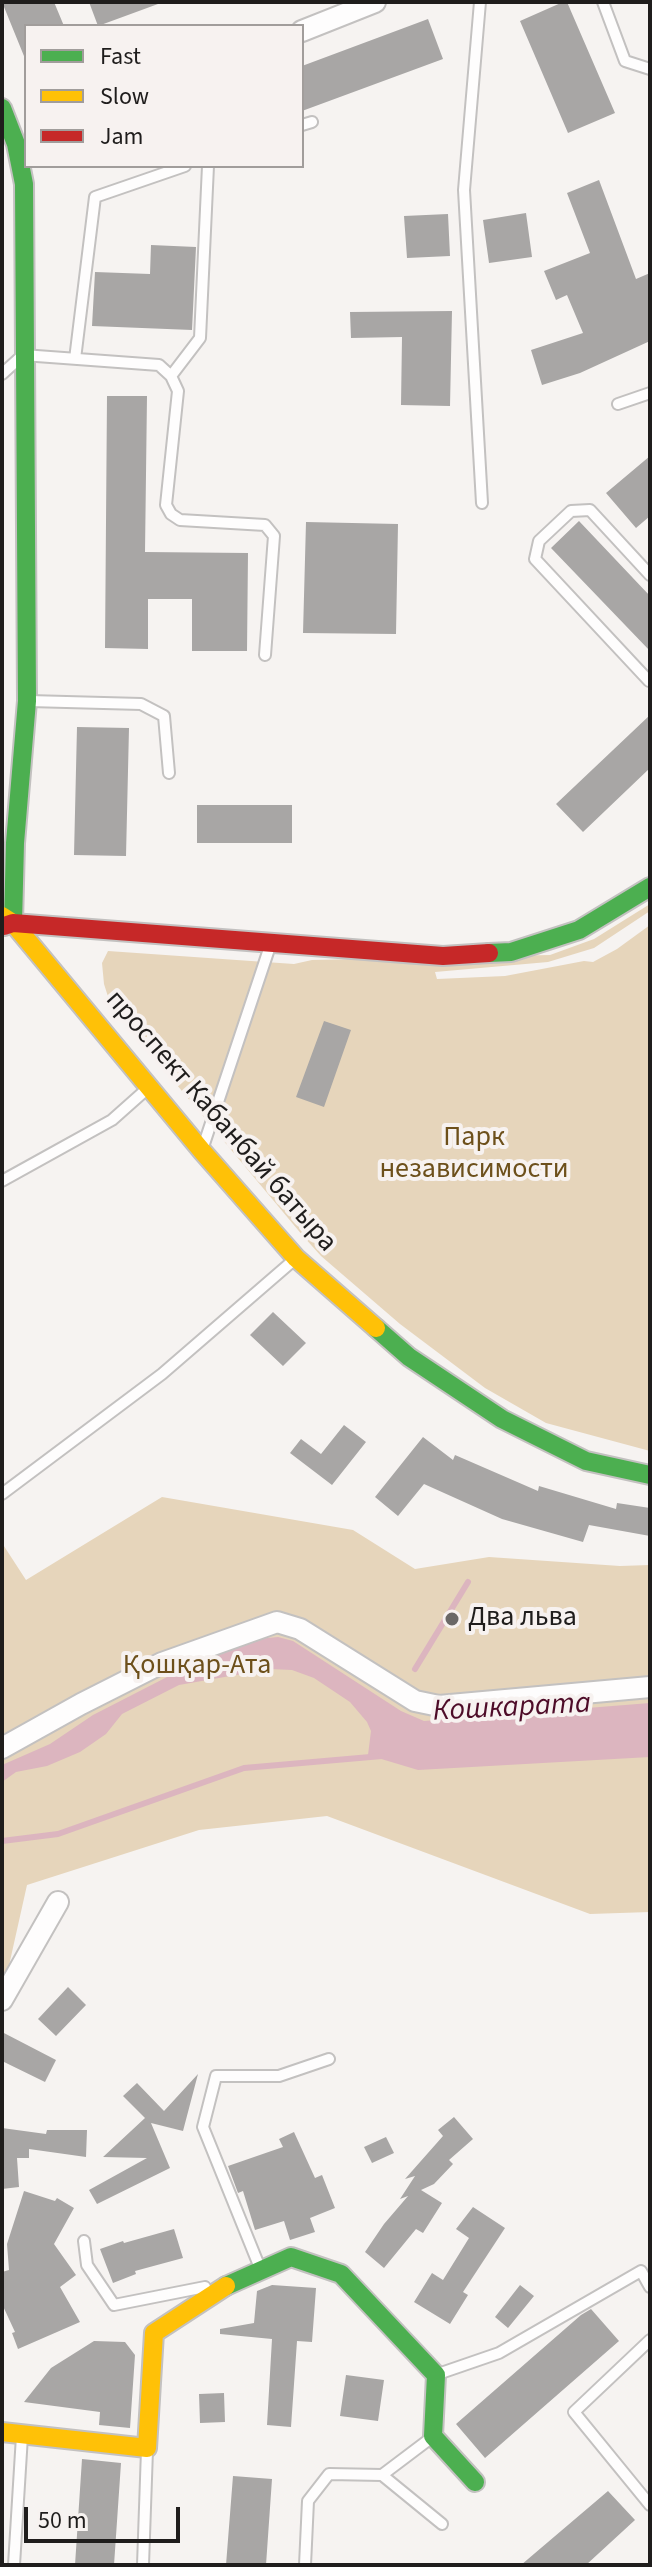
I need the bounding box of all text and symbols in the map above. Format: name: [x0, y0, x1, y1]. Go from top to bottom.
legend: [24, 24, 304, 168]
text: Fast: [100, 39, 141, 74]
text: Slow: [100, 79, 149, 114]
text: Jam: [100, 119, 144, 154]
street label: проспект Кабанбай батыра: [97, 984, 343, 1260]
park label: Парк независимости: [379, 1122, 569, 1188]
place label: Два льва: [468, 1602, 577, 1636]
marker: Два льва: [443, 1610, 461, 1628]
park label: Қошқар-Ата: [123, 1650, 271, 1684]
water label: Кошкарата: [432, 1687, 592, 1731]
scale bar: [28, 2491, 184, 2541]
text: 50 m: [38, 2503, 87, 2538]

